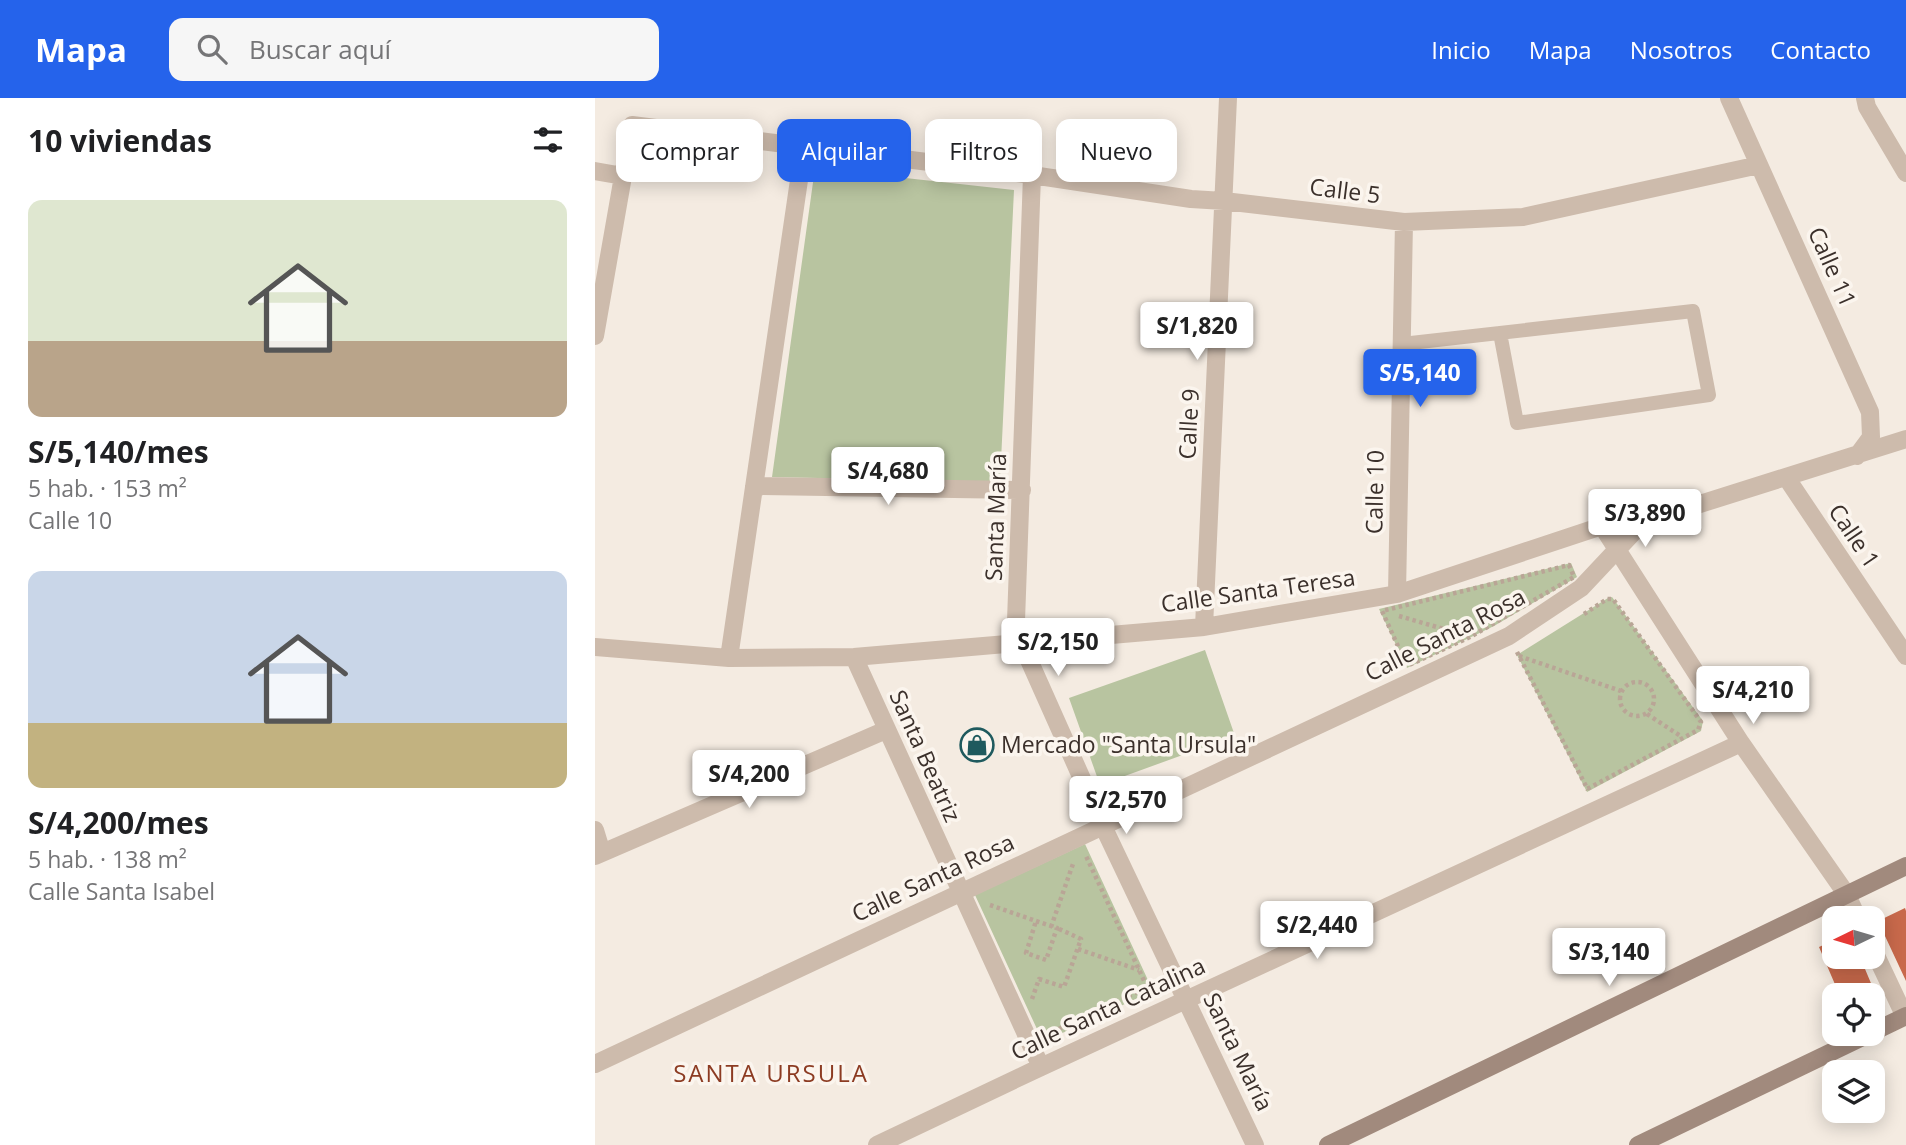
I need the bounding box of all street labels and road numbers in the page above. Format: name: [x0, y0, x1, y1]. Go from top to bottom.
street label: Calle 5: [1308, 170, 1382, 210]
street label: Calle 11: [1801, 222, 1865, 312]
street label: Calle 9: [1170, 388, 1206, 460]
street label: Calle 10: [1357, 450, 1391, 534]
street label: Santa María: [977, 452, 1013, 581]
street label: Calle 1: [1822, 497, 1888, 574]
street label: Calle Santa Teresa: [1159, 561, 1357, 619]
street label: Calle Santa Rosa: [1359, 580, 1530, 688]
street label: Santa Beatriz: [883, 685, 969, 827]
street label: Calle Santa Rosa: [846, 825, 1019, 929]
street label: Calle Santa Catalina: [1005, 949, 1210, 1067]
street label: Santa María: [1196, 987, 1281, 1116]

